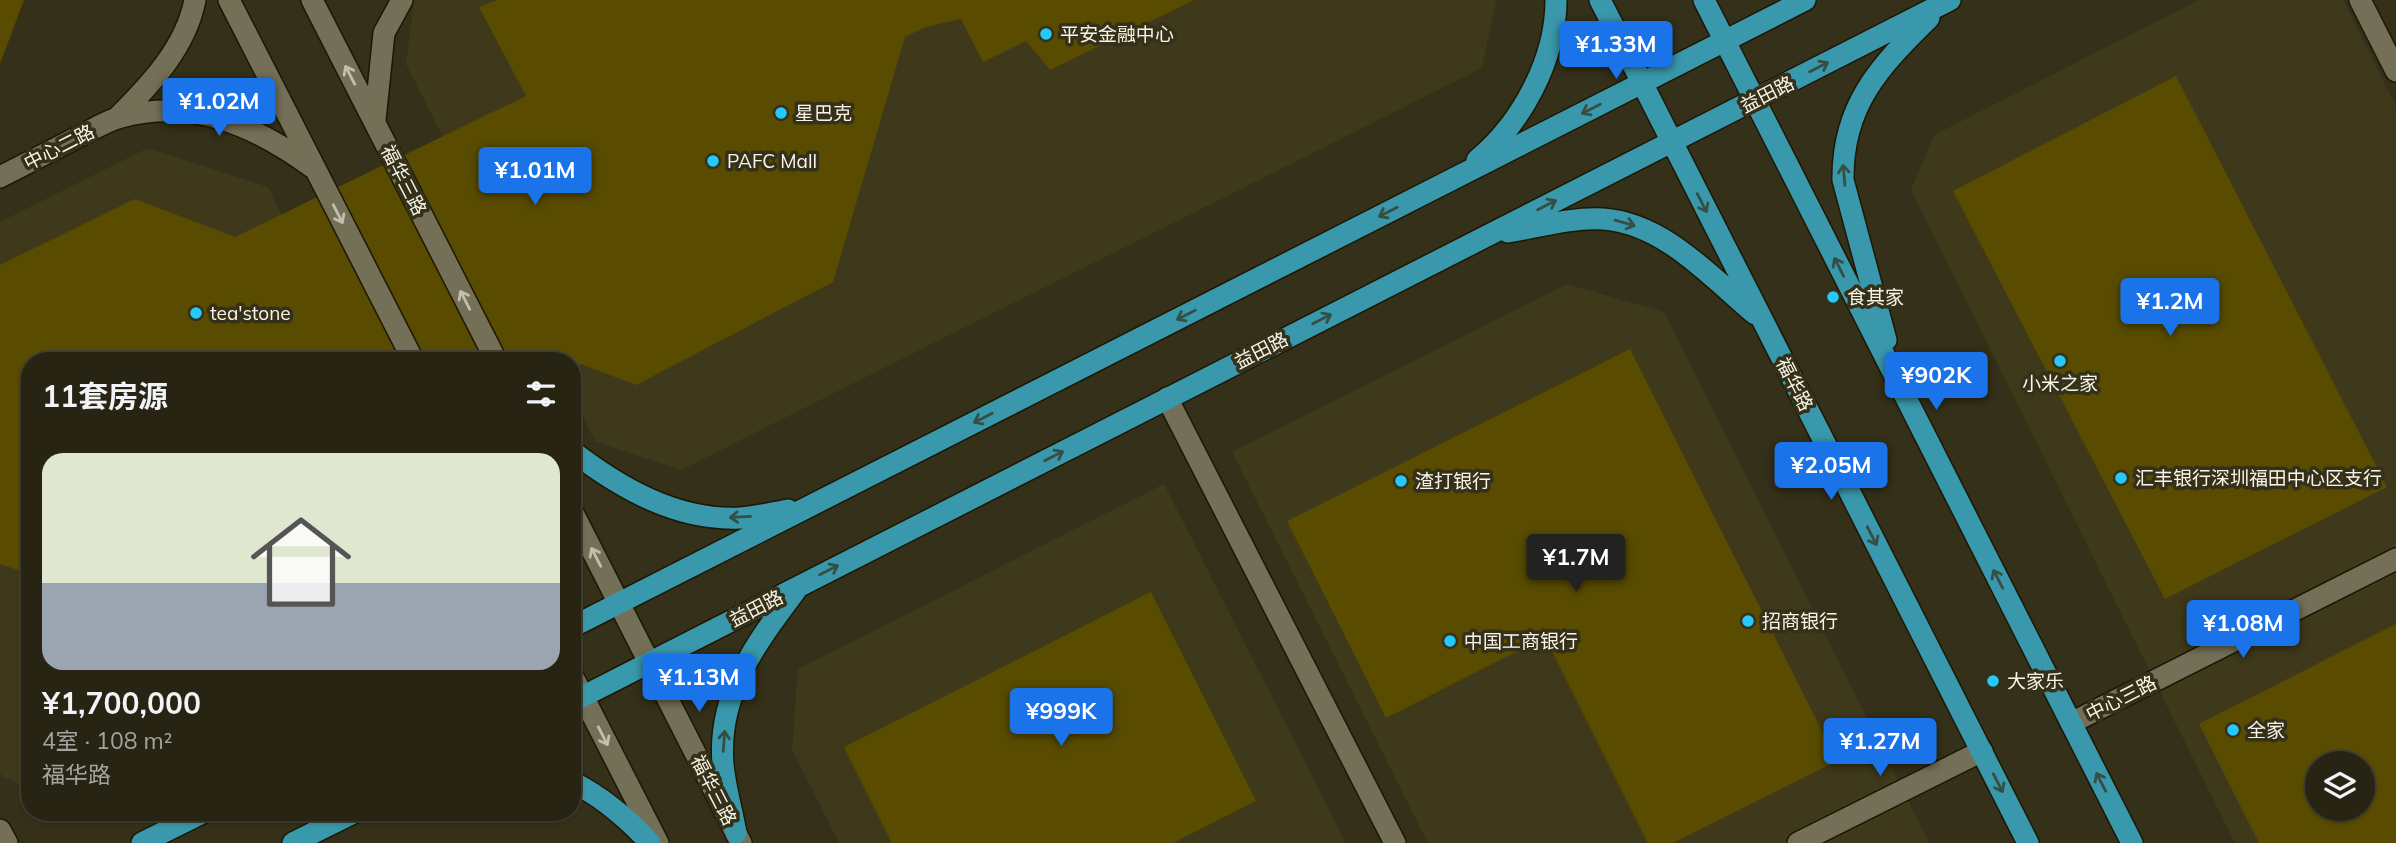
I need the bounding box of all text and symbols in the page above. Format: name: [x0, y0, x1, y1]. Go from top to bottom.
place label: 平安金融中心: [1060, 22, 1174, 46]
pin: ¥1.33M: [1559, 22, 1673, 81]
marker: 平安金融中心: [1038, 26, 1054, 42]
text: ¥1.33M: [1576, 29, 1656, 58]
one-way arrow: [1809, 59, 1829, 73]
one-way arrow: [343, 65, 357, 86]
street label: 益田路: [1736, 70, 1798, 118]
pin: ¥1.02M: [162, 78, 276, 138]
text: ¥1.02M: [179, 86, 259, 115]
place label: 星巴克: [795, 101, 852, 125]
one-way arrow: [1581, 102, 1602, 116]
marker: 星巴克: [773, 105, 789, 121]
street label: 中心二路: [20, 119, 98, 175]
street label: 福华三路: [376, 141, 432, 219]
pin: ¥1.01M: [478, 148, 592, 207]
place label: PAFC Mall: [727, 149, 817, 173]
marker: PAFC Mall: [705, 153, 721, 169]
text: ¥1.01M: [495, 155, 575, 184]
one-way arrow: [1837, 164, 1850, 187]
one-way arrow: [1695, 192, 1709, 213]
one-way arrow: [1536, 197, 1557, 211]
one-way arrow: [332, 203, 346, 223]
one-way arrow: [1378, 205, 1399, 219]
one-way arrow: [1613, 218, 1635, 231]
one-way arrow: [1832, 257, 1846, 278]
pin: ¥1.2M: [2121, 278, 2219, 338]
place label: 食其家: [1847, 285, 1904, 309]
text: ¥1.2M: [2136, 286, 2204, 315]
marker: 食其家: [1825, 289, 1841, 305]
one-way arrow: [457, 290, 471, 311]
place label: tea'stone: [210, 301, 291, 325]
marker: tea'stone: [188, 305, 204, 321]
one-way arrow: [1176, 308, 1196, 322]
one-way arrow: [1311, 312, 1332, 326]
street label: 益田路: [1230, 326, 1292, 374]
pin: ¥902K: [1887, 352, 1985, 412]
street label: 福华路: [1771, 353, 1819, 415]
marker: 小米之家: [2052, 353, 2068, 369]
text: ¥902K: [1901, 360, 1971, 389]
place label: 小米之家: [2022, 371, 2098, 395]
icon: filters: [522, 375, 560, 413]
text: 11套房源: [42, 377, 168, 415]
one-way arrow: [973, 411, 994, 425]
pin: ¥2.05M: [1774, 442, 1888, 502]
one-way arrow: [1043, 448, 1064, 462]
text: ¥2.05M: [1791, 450, 1871, 479]
place label: 汇丰银行深圳福田中心区支行: [2135, 466, 2382, 490]
place label: 渣打银行: [1415, 469, 1491, 493]
marker: 汇丰银行深圳福田中心区支行: [2113, 470, 2129, 486]
marker: 渣打银行: [1393, 473, 1409, 489]
icon: home: [238, 499, 364, 625]
one-way arrow: [729, 510, 752, 523]
one-way arrow: [1866, 525, 1880, 546]
pin: ¥1.7M: [1527, 534, 1625, 594]
text: ¥1.7M: [1542, 542, 1610, 571]
one-way arrow: [588, 547, 602, 568]
one-way arrow: [819, 563, 839, 577]
one-way arrow: [1990, 569, 2004, 590]
street label: 益田路: [725, 584, 787, 632]
pin: ¥1.08M: [2186, 600, 2300, 660]
text: ¥1.08M: [2203, 608, 2283, 637]
place label: 招商银行: [1762, 609, 1838, 633]
marker: 招商银行: [1740, 613, 1756, 629]
place label: 中国工商银行: [1464, 629, 1578, 653]
marker: 中国工商银行: [1442, 633, 1458, 649]
pin: ¥1.13M: [642, 654, 756, 714]
text: ¥1.13M: [659, 662, 739, 691]
place label: 大家乐: [2007, 669, 2064, 693]
street label: 中心三路: [2082, 670, 2160, 726]
marker: 大家乐: [1985, 673, 2001, 689]
text: ¥1,700,000: [42, 684, 201, 722]
pin: ¥999K: [1012, 688, 1110, 748]
text: ¥999K: [1026, 696, 1096, 725]
pin: ¥1.27M: [1823, 718, 1937, 778]
place label: 全家: [2247, 718, 2285, 742]
marker: 全家: [2225, 722, 2241, 738]
one-way arrow: [597, 725, 611, 745]
text: 4室 · 108 m²: [42, 726, 172, 755]
text: ¥1.27M: [1840, 726, 1920, 755]
one-way arrow: [718, 730, 731, 753]
street label: 福华三路: [686, 751, 742, 829]
map controls: [2305, 751, 2375, 821]
button: layers: [2305, 751, 2375, 821]
text: 福华路: [42, 760, 111, 789]
one-way arrow: [1991, 772, 2005, 793]
one-way arrow: [2093, 772, 2107, 793]

